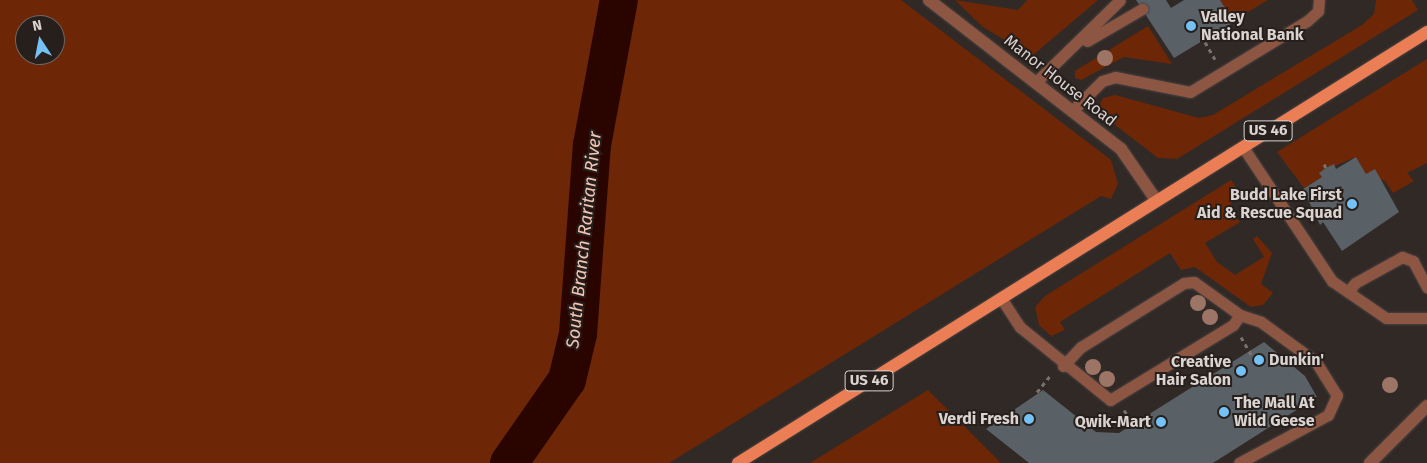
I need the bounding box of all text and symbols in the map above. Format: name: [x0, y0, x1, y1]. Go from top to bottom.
place label: Valley National Bank: [1201, 7, 1303, 45]
north arrow: [15, 15, 65, 65]
text: N: [31, 17, 43, 35]
marker: Valley National Bank: [1185, 20, 1197, 32]
street label: Manor House Road: [1000, 31, 1120, 131]
road number: US 46: [1243, 118, 1293, 144]
water label: South Branch Raritan River: [562, 130, 606, 350]
place label: Budd Lake First Aid & Rescue Squad: [1197, 185, 1342, 223]
marker: Budd Lake First Aid & Rescue Squad: [1346, 198, 1358, 210]
place label: Dunkin': [1269, 350, 1324, 370]
place label: Creative Hair Salon: [1156, 352, 1231, 390]
marker: Dunkin': [1253, 354, 1265, 366]
marker: Creative Hair Salon: [1235, 365, 1247, 377]
road number: US 46: [844, 368, 894, 394]
place label: The Mall At Wild Geese: [1234, 393, 1315, 431]
marker: The Mall At Wild Geese: [1218, 406, 1230, 418]
place label: Verdi Fresh: [939, 409, 1019, 429]
place label: Qwik-Mart: [1075, 412, 1151, 432]
marker: Verdi Fresh: [1023, 413, 1035, 425]
marker: Qwik-Mart: [1155, 416, 1167, 428]

